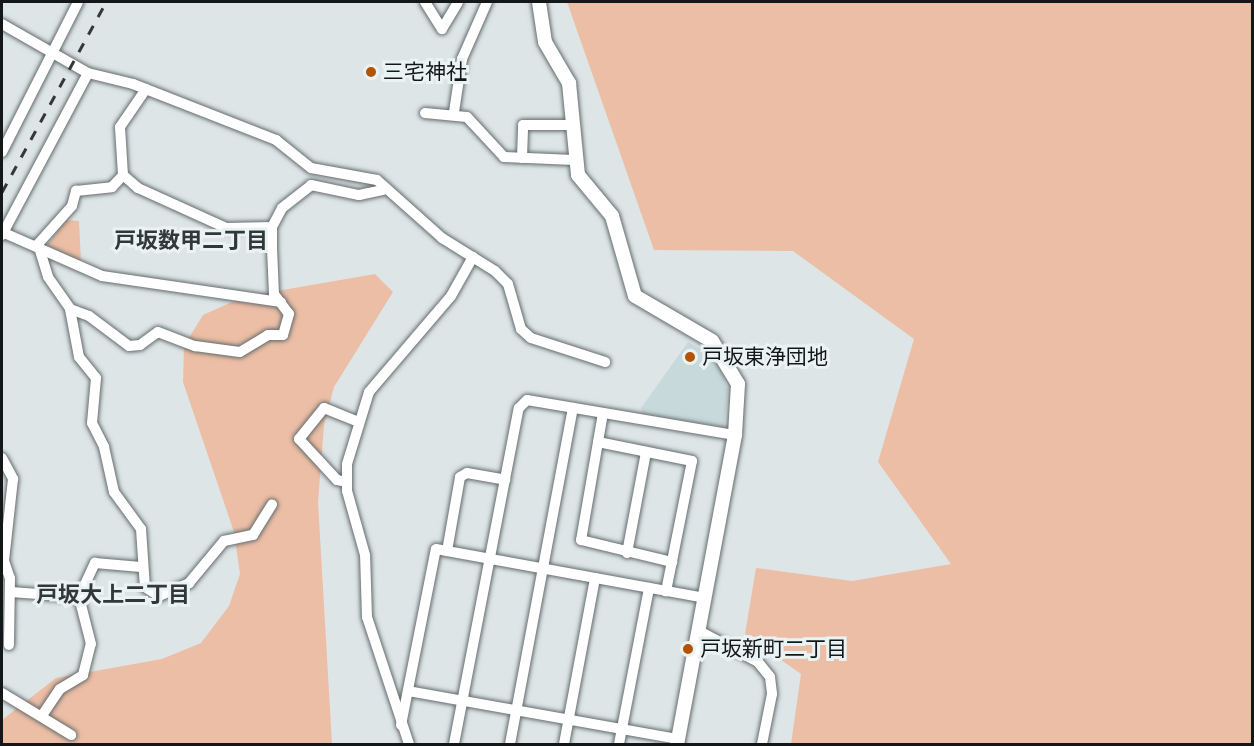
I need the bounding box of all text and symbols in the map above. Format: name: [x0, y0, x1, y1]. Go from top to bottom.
place label: 三宅神社: [383, 59, 467, 85]
marker: 三宅神社: [364, 65, 378, 79]
district label: 戸坂数甲二丁目: [114, 228, 268, 254]
place label: 戸坂東浄団地: [702, 344, 828, 370]
marker: 戸坂東浄団地: [683, 350, 697, 364]
district label: 戸坂大上二丁目: [36, 582, 190, 608]
place label: 戸坂新町二丁目: [700, 636, 847, 662]
marker: 戸坂新町二丁目: [681, 642, 695, 656]

